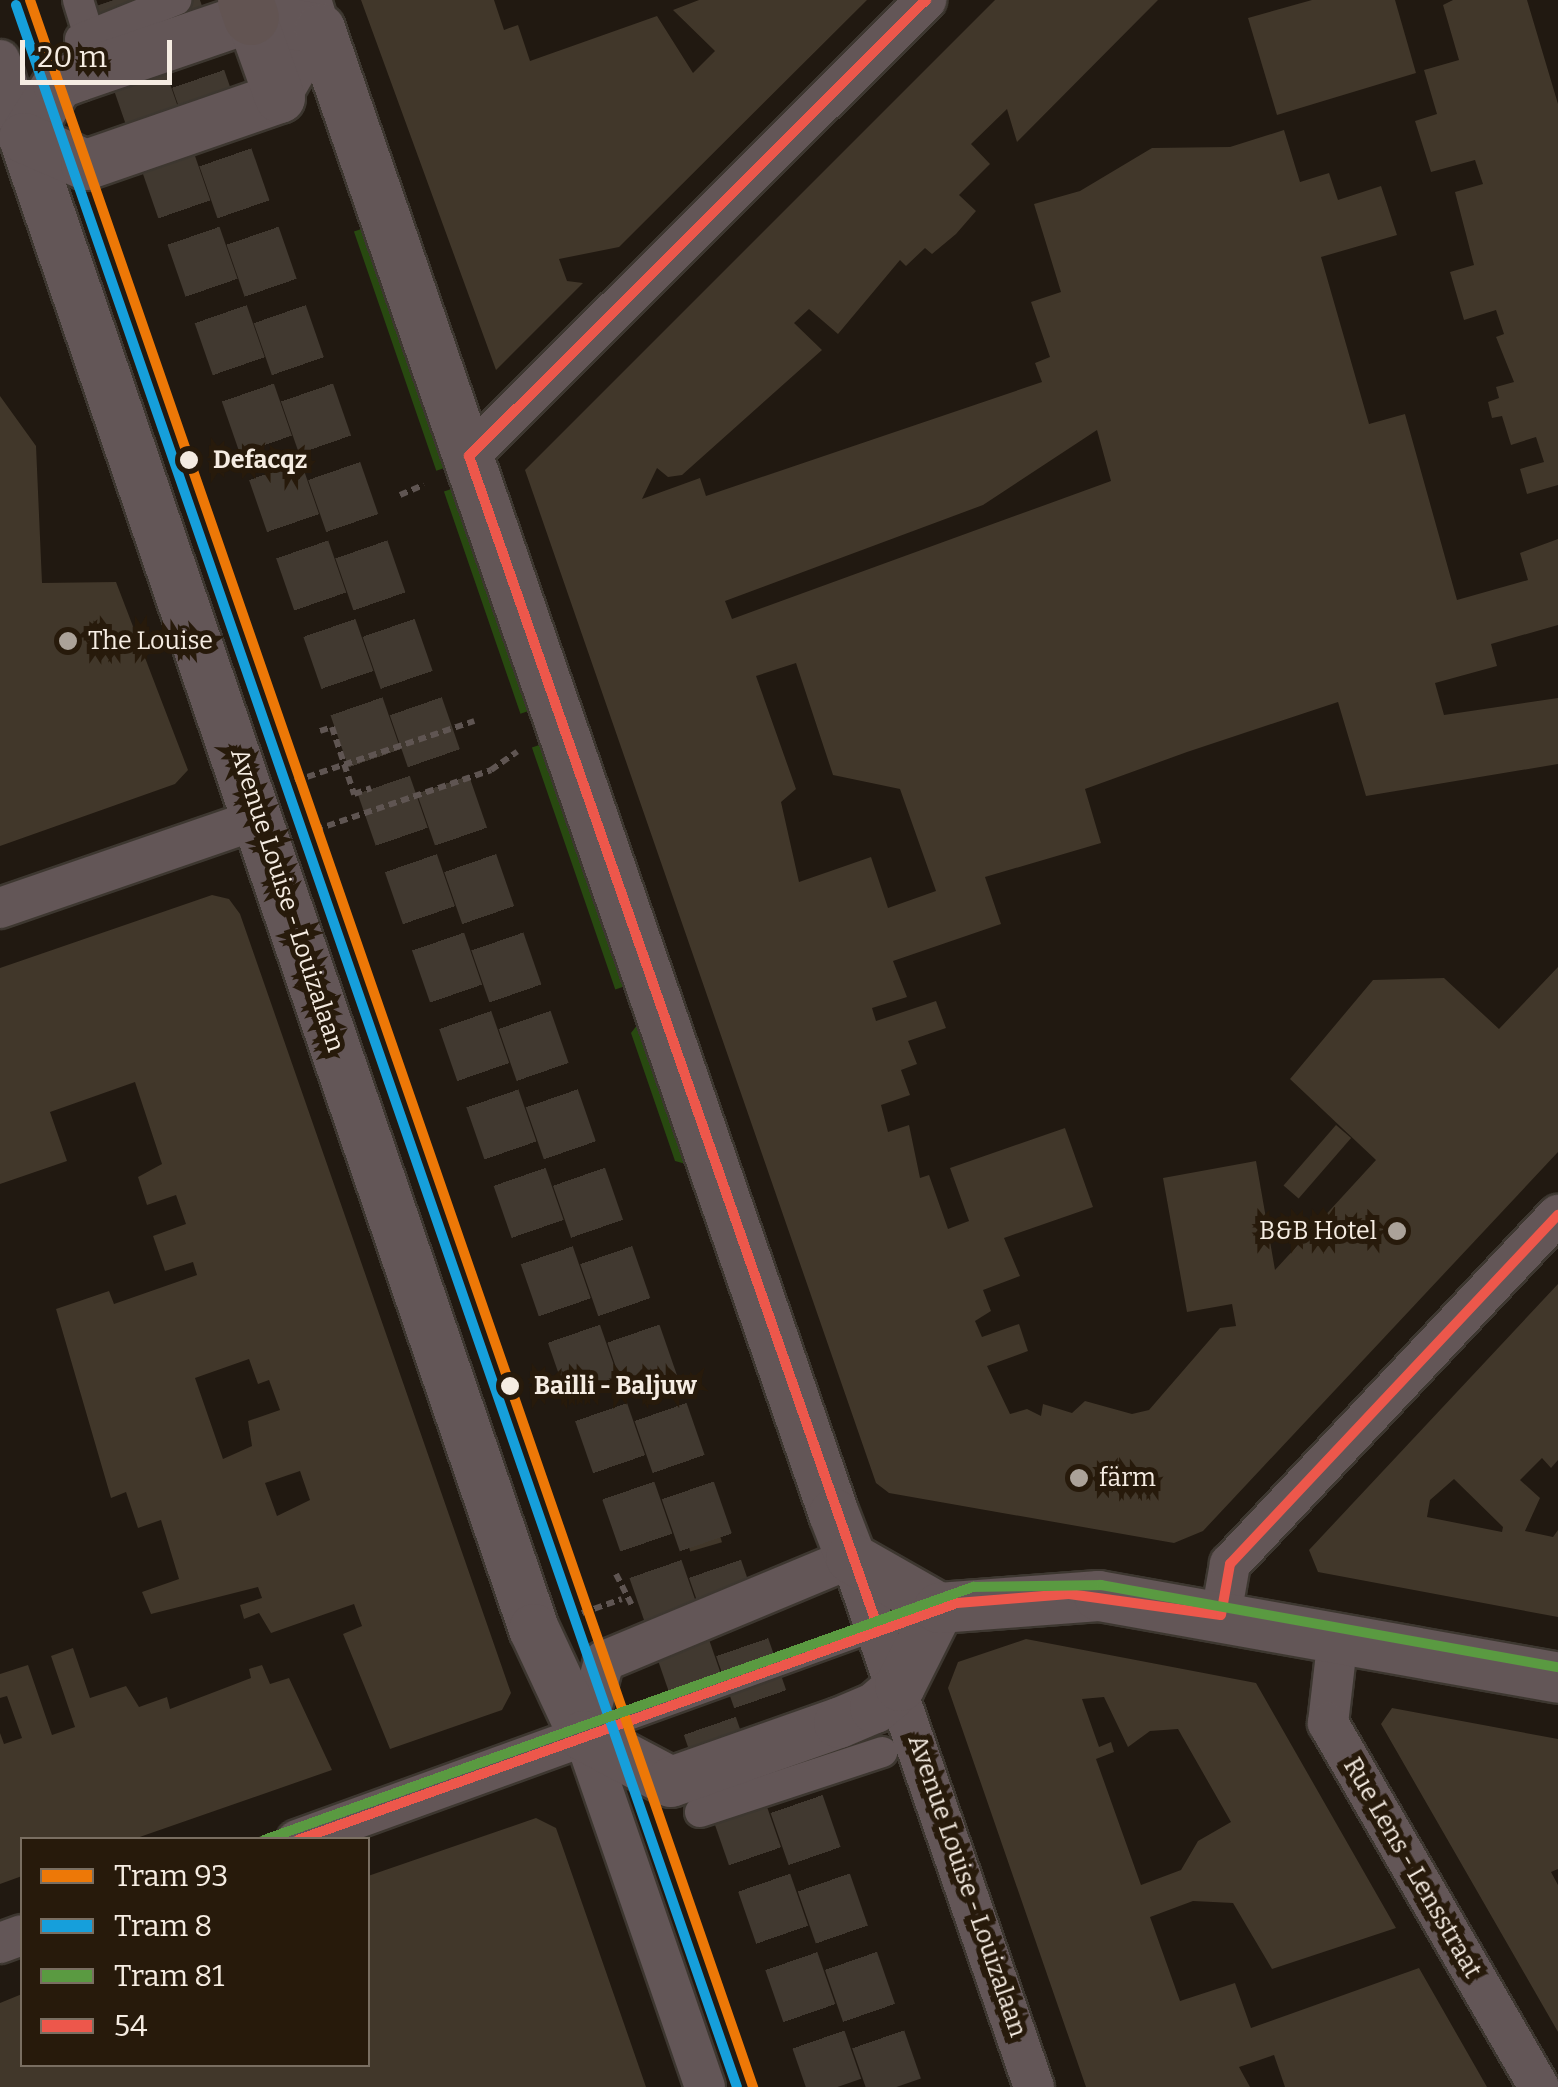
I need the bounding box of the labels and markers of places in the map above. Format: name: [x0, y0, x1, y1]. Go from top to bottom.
marker: Defacqz: [174, 445, 204, 475]
place label: Defacqz: [213, 445, 307, 475]
place label: The Louise: [88, 626, 213, 656]
marker: The Louise: [57, 630, 79, 652]
place label: B&B Hotel: [1259, 1216, 1377, 1246]
marker: B&B Hotel: [1386, 1220, 1408, 1242]
marker: Bailli - Baljuw: [495, 1371, 525, 1401]
place label: Bailli - Baljuw: [534, 1371, 697, 1401]
place label: färm: [1099, 1463, 1156, 1493]
marker: färm: [1068, 1467, 1090, 1489]

